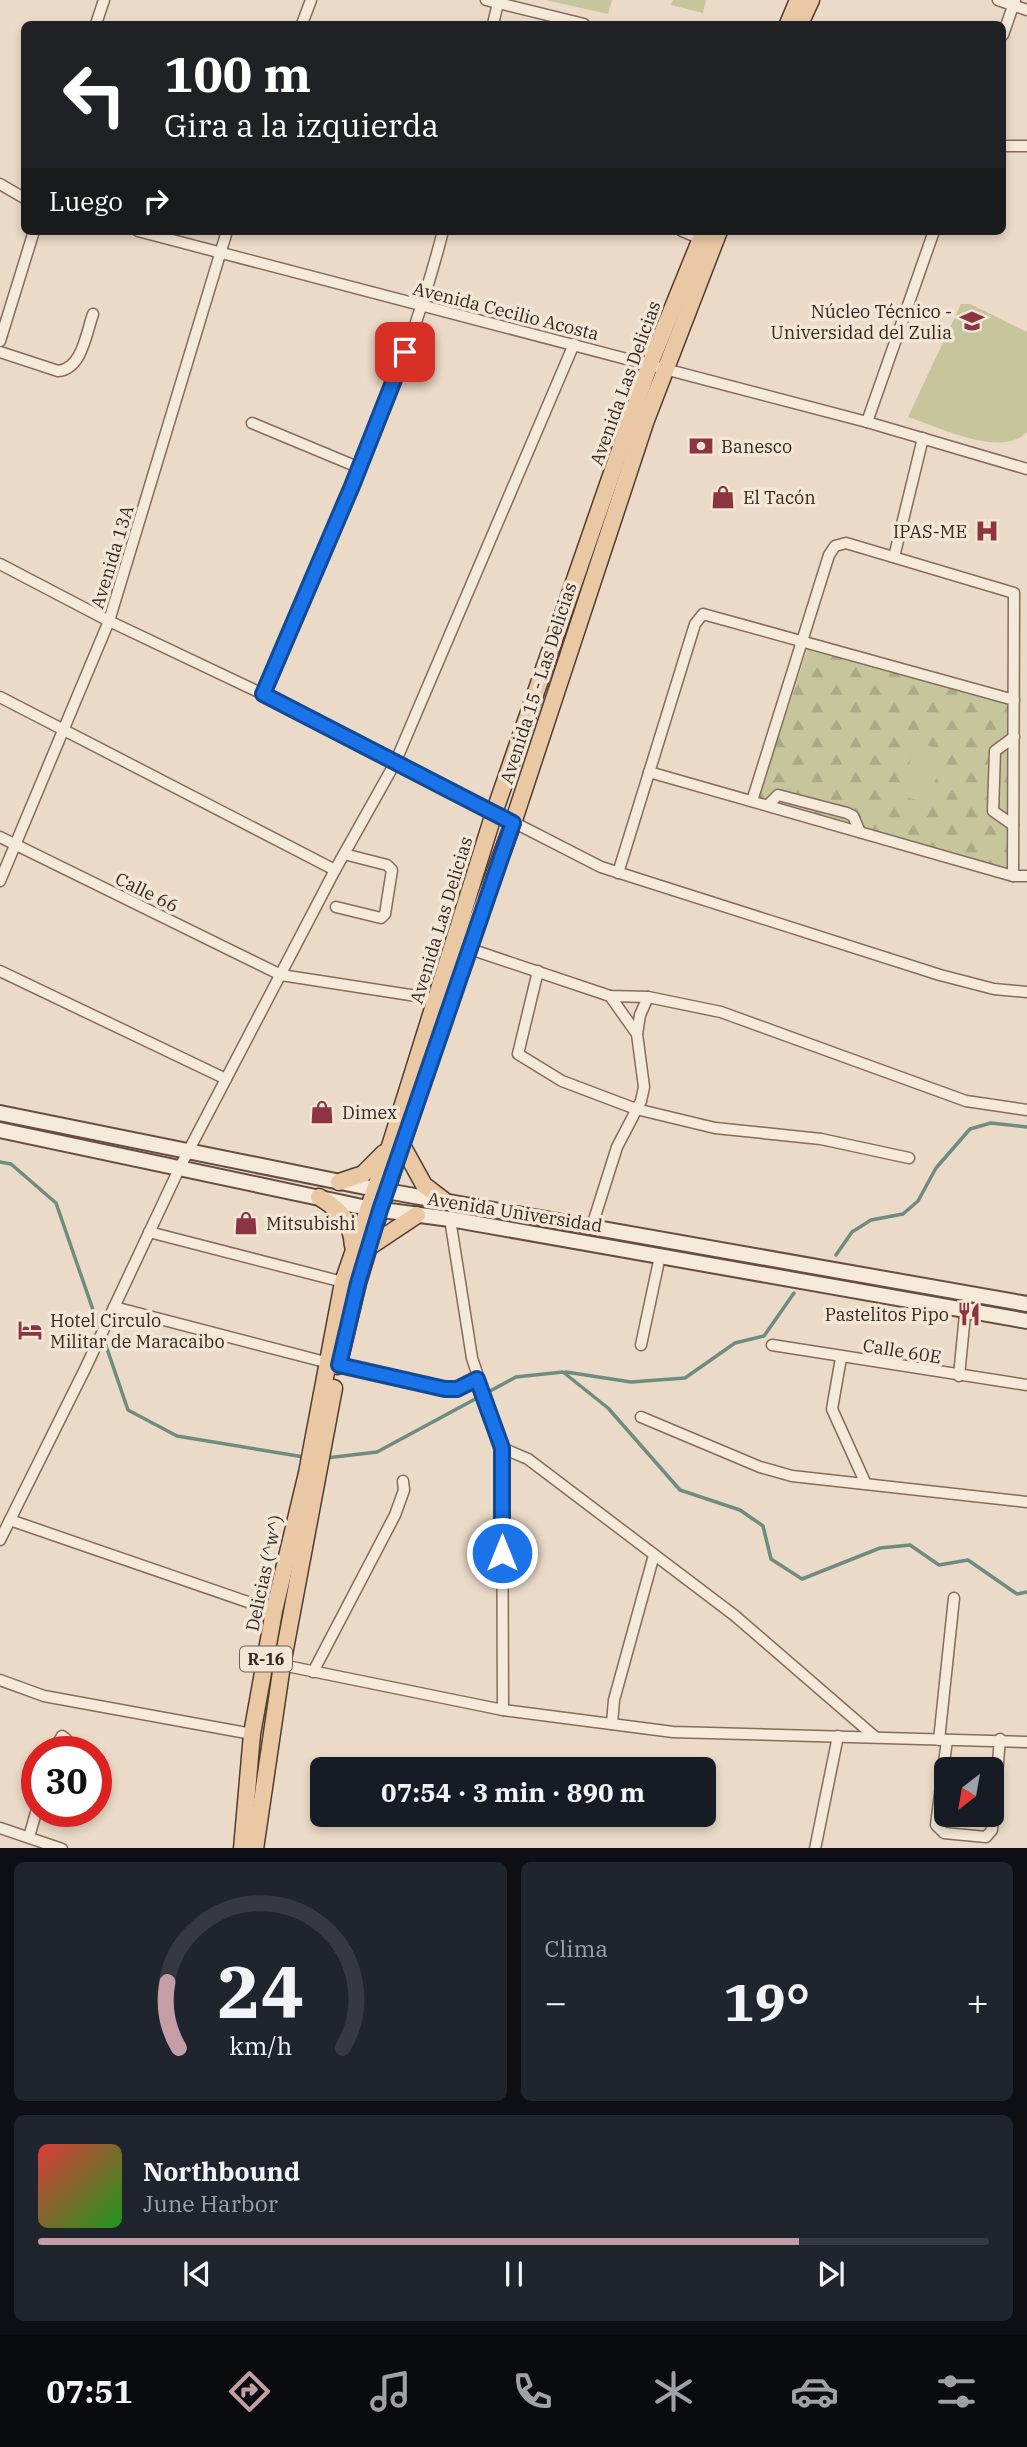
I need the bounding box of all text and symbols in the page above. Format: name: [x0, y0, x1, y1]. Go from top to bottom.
text: 100 m: [164, 42, 311, 105]
icon: left: [49, 49, 140, 140]
text: Gira a la izquierda: [164, 104, 439, 146]
icon: right: [137, 182, 175, 220]
text: Luego: [49, 184, 123, 218]
street label: Avenida Cecilio Acosta: [411, 277, 602, 345]
street label: Avenida Las Delicias: [585, 298, 665, 468]
place label: Núcleo Técnico - Universidad del Zulia: [771, 300, 952, 344]
school or university icon: Núcleo Técnico - Universidad del Zulia: [958, 307, 986, 335]
pin: [375, 322, 435, 382]
icon: arrive: [386, 333, 424, 371]
bank icon: Banesco: [687, 432, 715, 460]
place label: Banesco: [721, 435, 792, 458]
shop icon: El Tacón: [709, 483, 737, 511]
place label: El Tacón: [743, 486, 816, 509]
street label: Avenida 13A: [85, 502, 139, 612]
hospital icon: IPAS-ME: [973, 517, 1001, 545]
place label: IPAS-ME: [893, 520, 967, 543]
street label: Avenida 15 - Las Delicias: [495, 579, 581, 787]
street label: Avenida Las Delicias: [405, 834, 477, 1006]
street label: Calle 66: [112, 867, 182, 917]
shop icon: Dimex: [308, 1098, 336, 1126]
place label: Dimex: [342, 1101, 397, 1124]
street label: Avenida Universidad: [426, 1187, 604, 1237]
shop icon: Mitsubishi: [232, 1209, 260, 1237]
place label: Mitsubishi: [266, 1212, 356, 1235]
restaurant icon: Pastelitos Pipo: [955, 1300, 983, 1328]
place label: Pastelitos Pipo: [825, 1303, 949, 1326]
place label: Hotel Circulo Militar de Maracaibo: [50, 1309, 225, 1353]
hotel icon: Hotel Circulo Militar de Maracaibo: [16, 1316, 44, 1344]
street label: Calle 60E: [861, 1333, 943, 1369]
street label: Delicias (^w^): [240, 1513, 288, 1633]
position arrow: [465, 1516, 539, 1590]
road number: R-16: [240, 1646, 292, 1672]
speed limit sign: 30: [21, 1736, 112, 1827]
north arrow: [934, 1757, 1004, 1827]
map controls: [934, 1757, 1004, 1827]
text: 07:54 · 3 min · 890 m: [381, 1775, 645, 1809]
text: Clima: [545, 1933, 608, 1963]
text: 24: [217, 1943, 304, 2038]
text: 19°: [723, 1968, 810, 2035]
text: −: [545, 1977, 567, 2026]
text: +: [966, 1977, 989, 2026]
text: km/h: [229, 2028, 292, 2061]
text: Northbound: [143, 2154, 300, 2188]
text: June Harbor: [143, 2188, 278, 2218]
icon: previous: [178, 2255, 216, 2293]
icon: pause: [495, 2255, 533, 2293]
icon: next: [812, 2255, 850, 2293]
icon: directions: [225, 2367, 274, 2416]
icon: music: [366, 2367, 415, 2416]
icon: phone: [508, 2367, 557, 2416]
icon: climate: [649, 2367, 698, 2416]
icon: car: [790, 2367, 839, 2416]
icon: filters: [932, 2367, 981, 2416]
text: 07:51: [46, 2370, 133, 2412]

